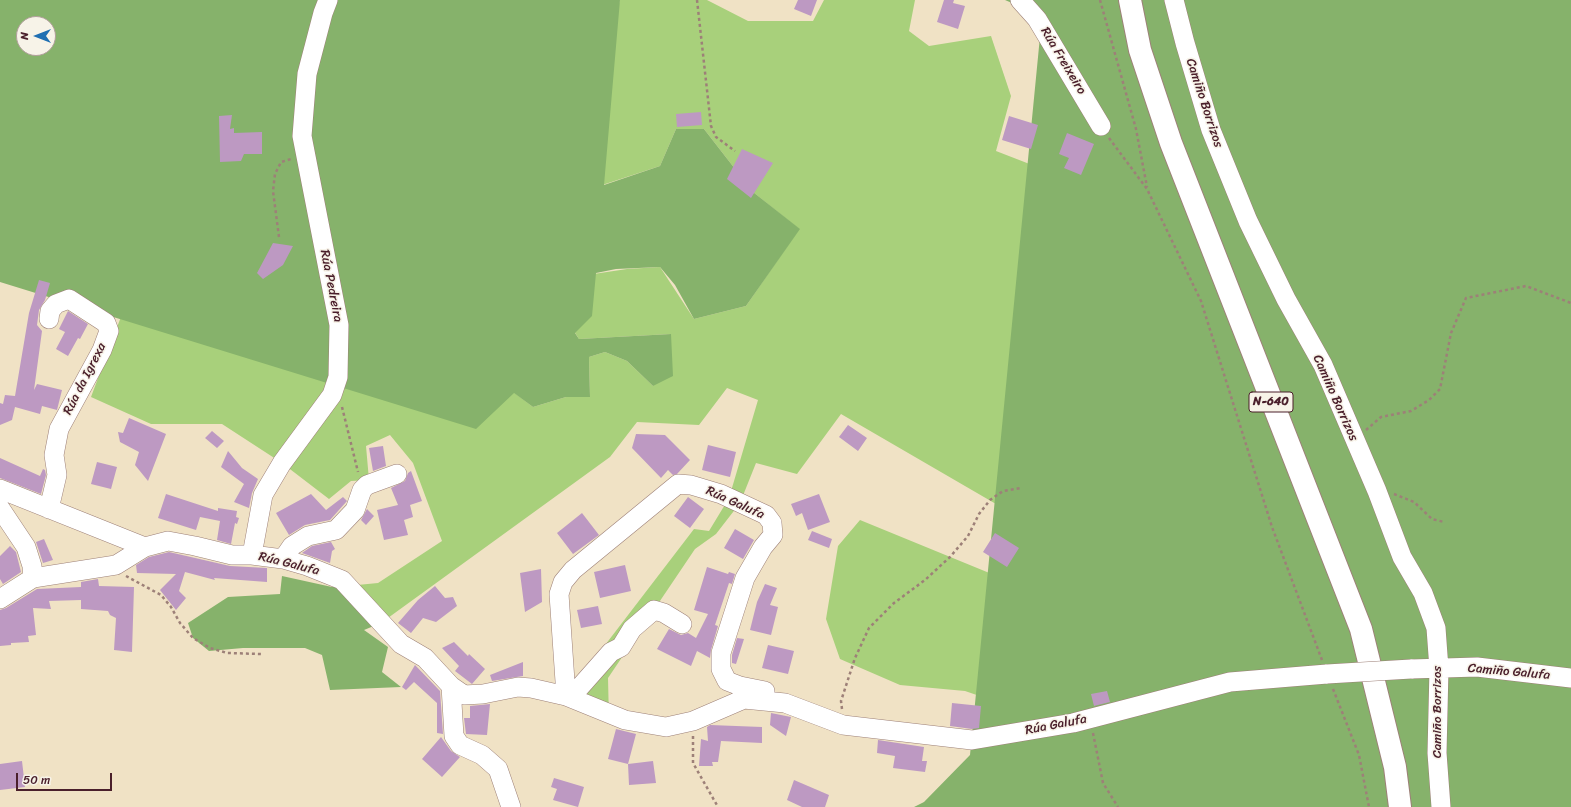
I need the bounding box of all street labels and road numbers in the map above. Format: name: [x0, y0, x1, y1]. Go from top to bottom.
street label: Rúa Freixeiro: [1037, 24, 1089, 98]
street label: Camiño Borrizos: [1182, 57, 1226, 149]
street label: Rúa Pedreira: [316, 248, 346, 324]
street label: Rúa da Igrexa: [60, 341, 110, 417]
street label: Camiño Borrizos: [1309, 352, 1361, 444]
road number: N-640: [1249, 392, 1293, 412]
street label: Rúa Galufa: [703, 483, 767, 523]
street label: Rúa Galufa: [257, 549, 321, 579]
street label: Camiño Galufa: [1467, 661, 1551, 683]
street label: Camiño Borrizos: [1430, 666, 1446, 758]
street label: Rúa Galufa: [1024, 711, 1088, 739]

